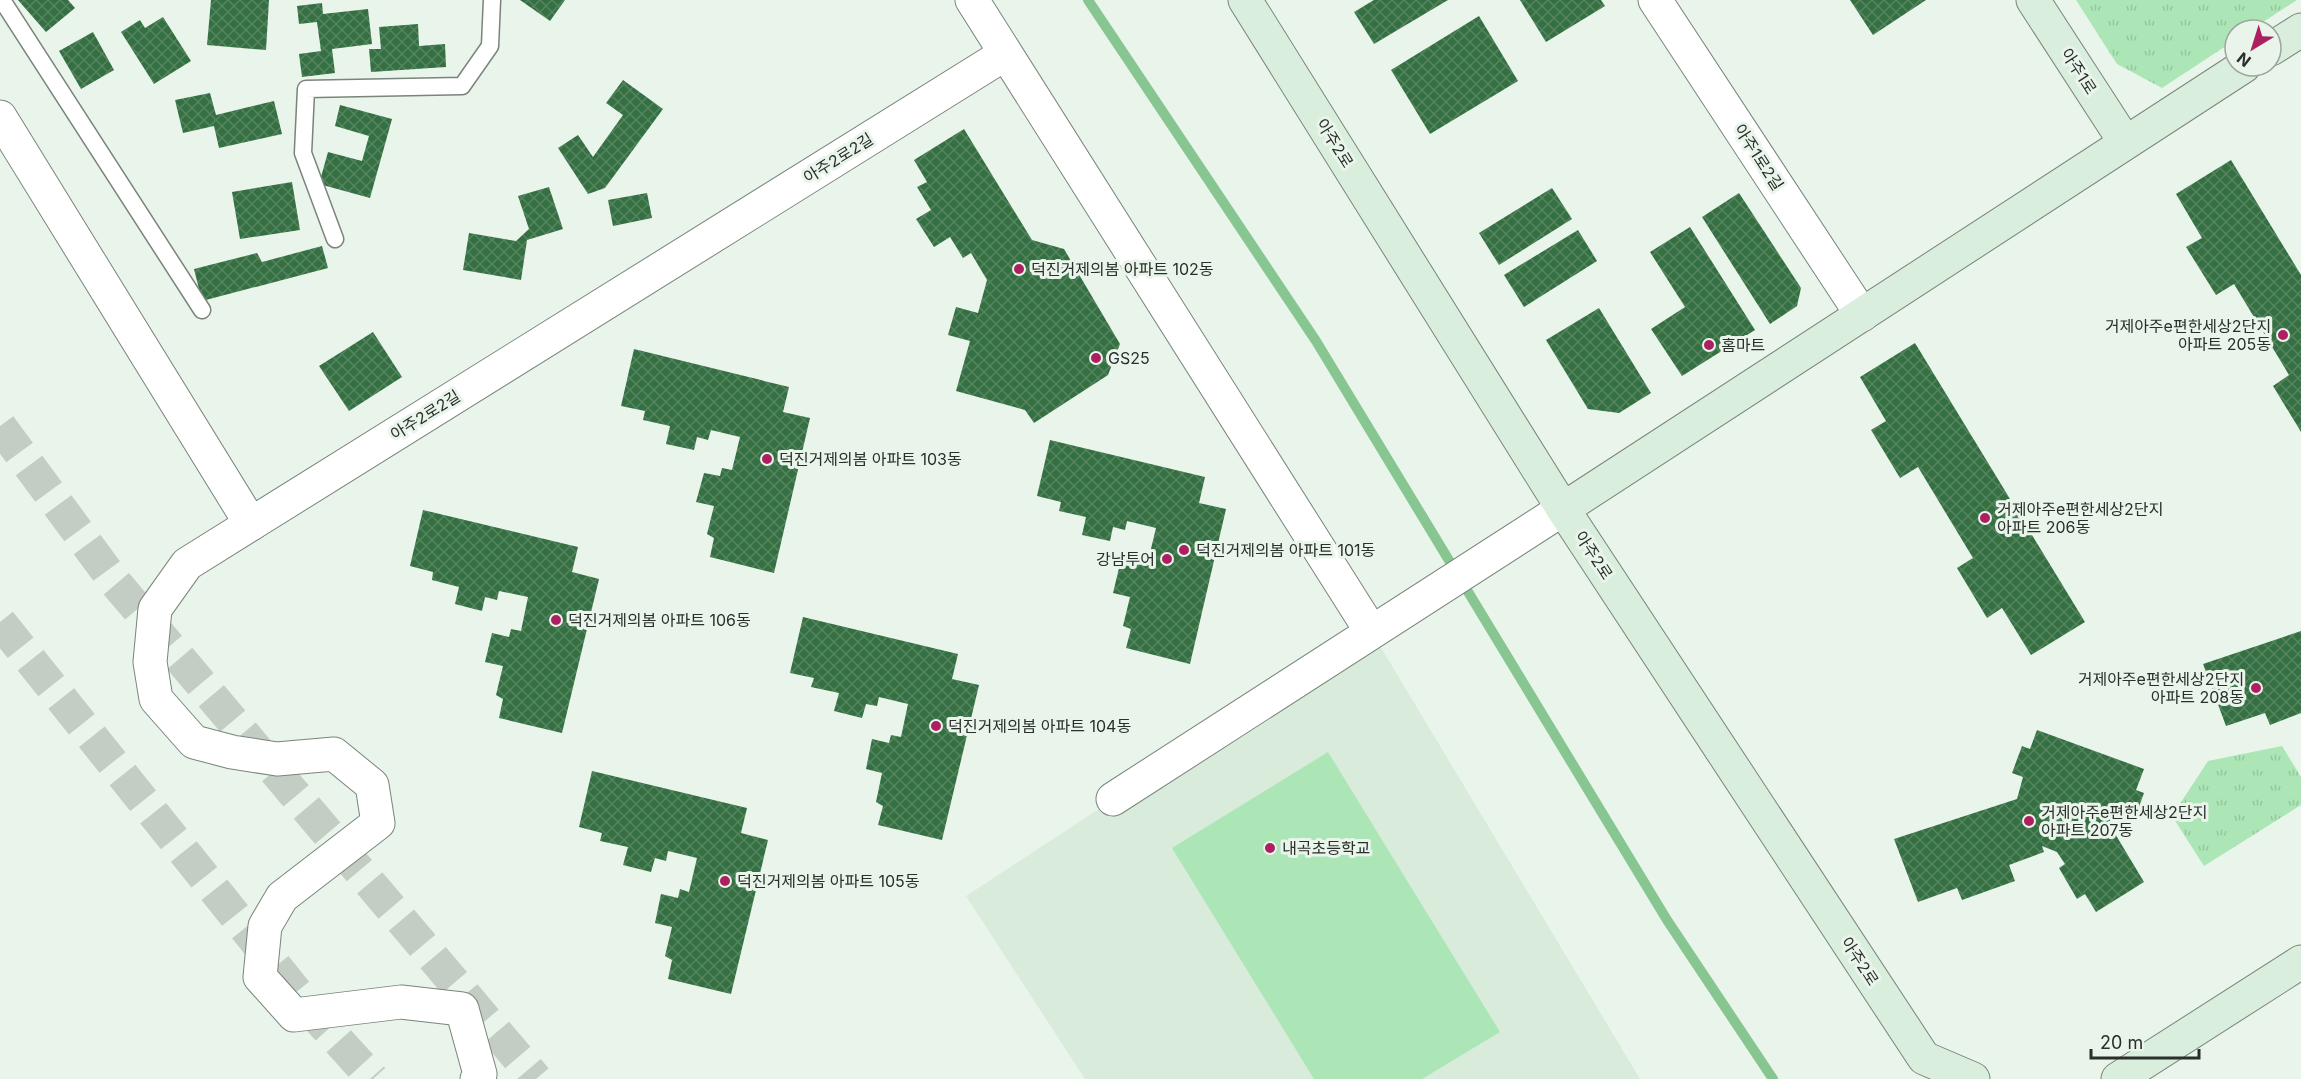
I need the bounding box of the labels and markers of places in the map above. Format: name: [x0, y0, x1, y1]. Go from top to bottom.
place label: 덕진거제의봄 아파트 102동: [1031, 259, 1214, 279]
marker: 덕진거제의봄 아파트 102동: [1012, 262, 1026, 276]
place label: 거제아주e편한세상2단지 아파트 205동: [2105, 316, 2271, 354]
marker: 거제아주e편한세상2단지 아파트 205동: [2276, 328, 2290, 342]
place label: 홈마트: [1721, 335, 1765, 355]
marker: 홈마트: [1702, 338, 1716, 352]
place label: GS25: [1108, 348, 1150, 368]
marker: GS25: [1089, 351, 1103, 365]
place label: 덕진거제의봄 아파트 103동: [779, 449, 962, 469]
marker: 덕진거제의봄 아파트 103동: [760, 452, 774, 466]
place label: 거제아주e편한세상2단지 아파트 206동: [1997, 499, 2163, 537]
marker: 거제아주e편한세상2단지 아파트 206동: [1978, 511, 1992, 525]
place label: 덕진거제의봄 아파트 101동: [1196, 540, 1376, 560]
marker: 덕진거제의봄 아파트 101동: [1177, 543, 1191, 557]
place label: 강남투어: [1096, 549, 1155, 569]
marker: 강남투어: [1160, 552, 1174, 566]
place label: 덕진거제의봄 아파트 106동: [568, 610, 751, 630]
marker: 덕진거제의봄 아파트 106동: [549, 613, 563, 627]
place label: 거제아주e편한세상2단지 아파트 208동: [2078, 669, 2244, 707]
marker: 거제아주e편한세상2단지 아파트 208동: [2249, 681, 2263, 695]
place label: 덕진거제의봄 아파트 104동: [948, 716, 1131, 736]
marker: 덕진거제의봄 아파트 104동: [929, 719, 943, 733]
place label: 거제아주e편한세상2단지 아파트 207동: [2041, 802, 2207, 840]
marker: 거제아주e편한세상2단지 아파트 207동: [2022, 814, 2036, 828]
place label: 내곡초등학교: [1282, 838, 1370, 858]
marker: 내곡초등학교: [1263, 841, 1277, 855]
place label: 덕진거제의봄 아파트 105동: [737, 871, 920, 891]
marker: 덕진거제의봄 아파트 105동: [718, 874, 732, 888]

